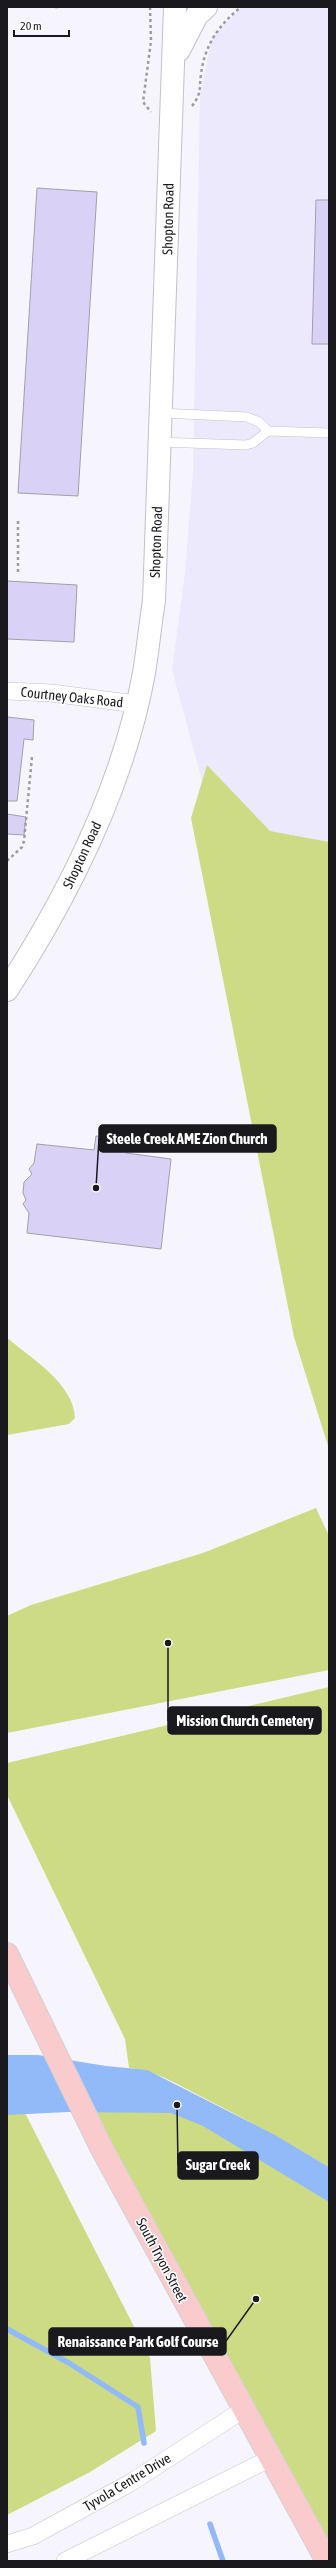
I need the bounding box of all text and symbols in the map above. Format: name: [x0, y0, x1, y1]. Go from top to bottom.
scale bar: [14, 12, 69, 38]
text: 20 m: [20, 19, 42, 33]
street label: Shopton Road: [159, 183, 177, 255]
street label: Shopton Road: [147, 506, 165, 578]
street label: Courtney Oaks Road: [20, 684, 124, 710]
street label: Shopton Road: [60, 819, 104, 891]
callout: Steele Creek AME Zion Church: [99, 1125, 276, 1152]
text: Steele Creek AME Zion Church: [106, 1130, 268, 1147]
callout: Mission Church Cemetery: [168, 1707, 321, 1734]
text: Mission Church Cemetery: [176, 1712, 314, 1729]
callout: Sugar Creek: [178, 2152, 258, 2179]
text: Sugar Creek: [186, 2156, 251, 2173]
street label: South Tryon Street: [133, 2215, 191, 2305]
callout: Renaissance Park Golf Course: [49, 2328, 226, 2355]
text: Renaissance Park Golf Course: [57, 2333, 219, 2350]
street label: Tyvola Centre Drive: [81, 2450, 173, 2514]

